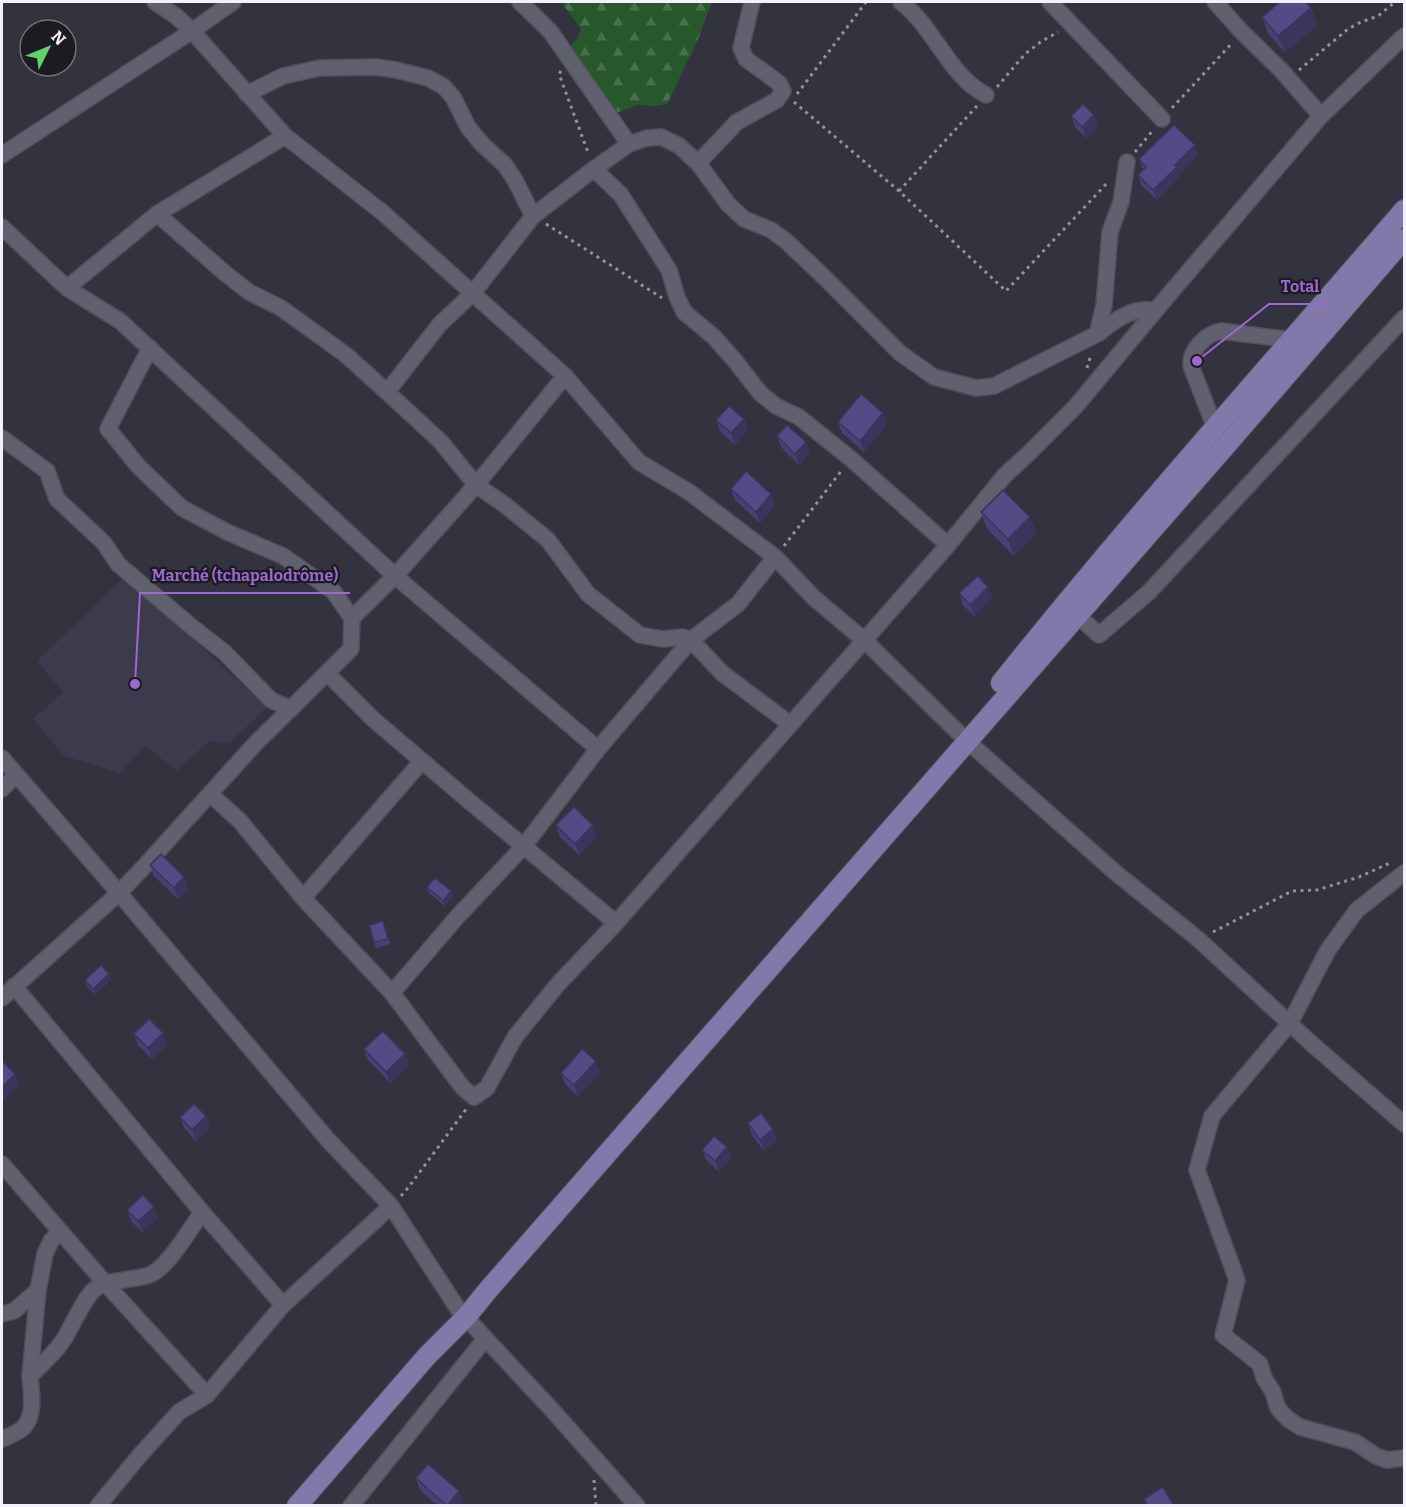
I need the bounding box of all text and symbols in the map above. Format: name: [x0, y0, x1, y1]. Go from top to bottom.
north arrow: [18, 18, 78, 78]
text: N: [47, 27, 70, 49]
callout: Total: [1269, 270, 1331, 304]
text: Total: [1281, 277, 1319, 296]
callout: Marché (tchapalodrôme): [140, 559, 350, 593]
text: Marché (tchapalodrôme): [152, 566, 338, 585]

